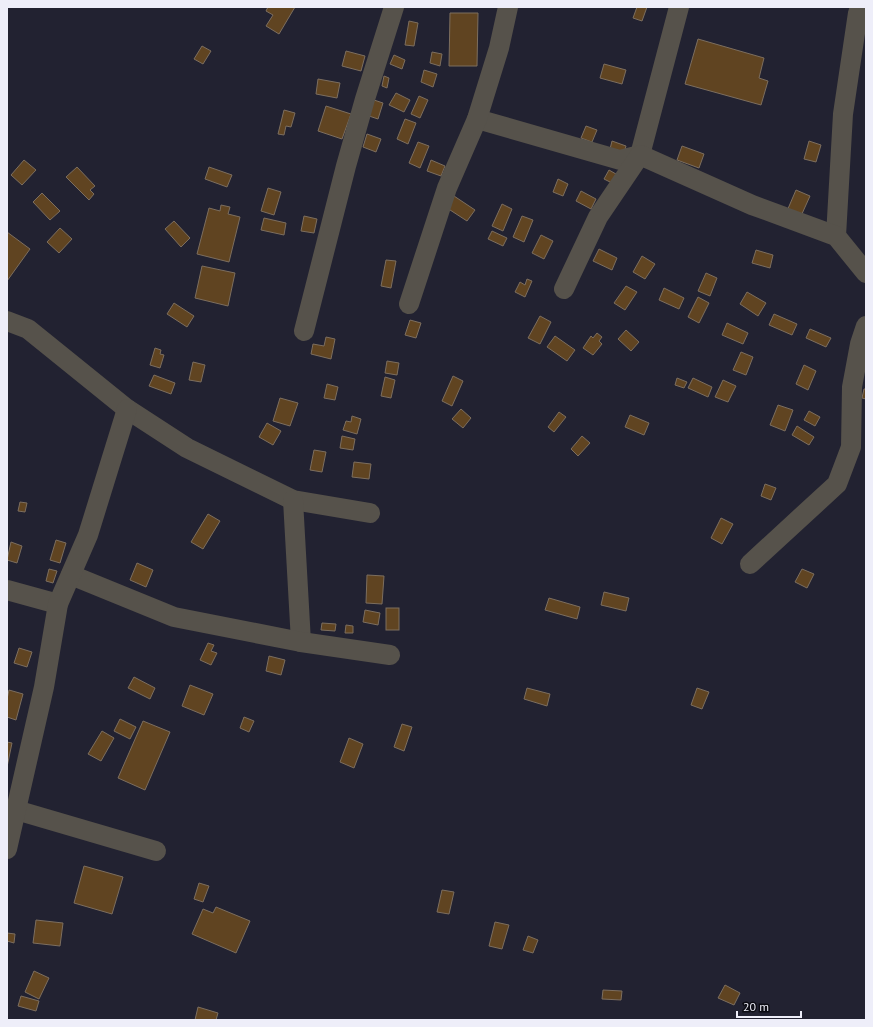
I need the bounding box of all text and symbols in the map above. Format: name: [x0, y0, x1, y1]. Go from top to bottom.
scale bar: [737, 993, 801, 1019]
text: 20 m: [743, 999, 769, 1014]

